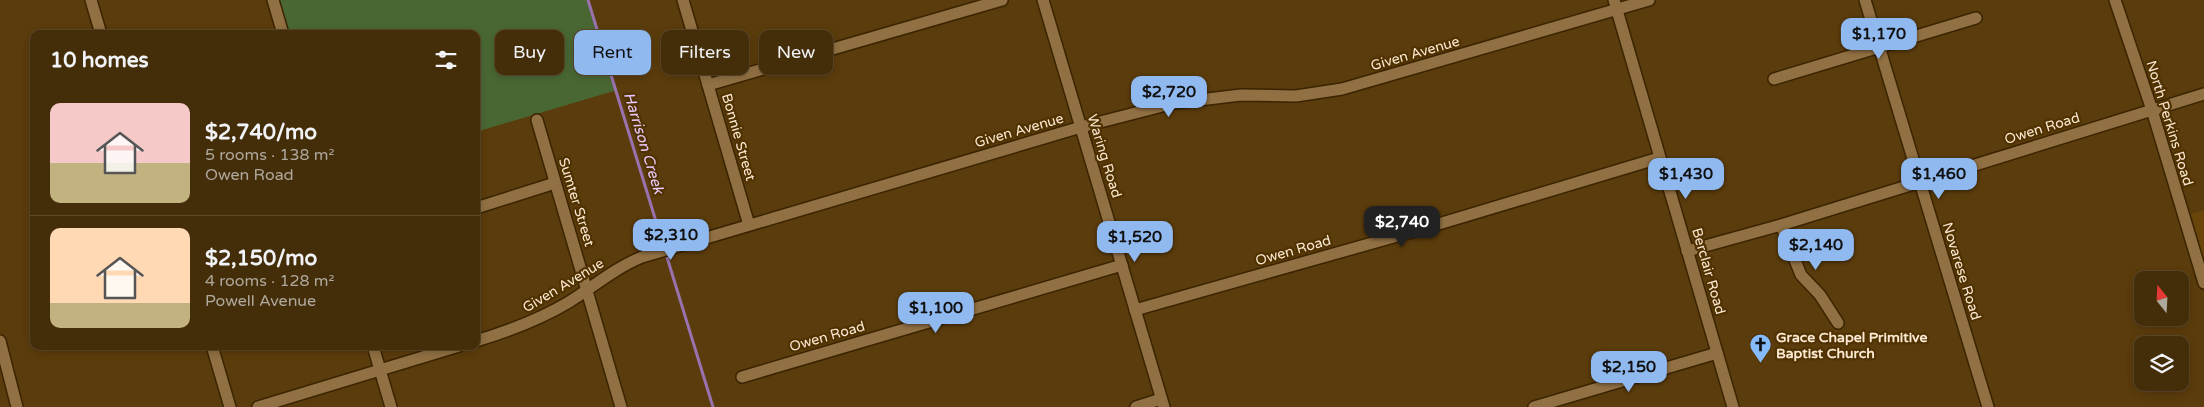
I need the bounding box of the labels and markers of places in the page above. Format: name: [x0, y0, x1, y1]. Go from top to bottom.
pin: $1,170: [1838, 18, 1920, 60]
pin: $2,720: [1128, 76, 1210, 118]
pin: $1,430: [1645, 158, 1727, 200]
pin: $1,460: [1898, 158, 1980, 200]
pin: $2,740: [1361, 206, 1443, 248]
pin: $2,310: [630, 218, 712, 261]
pin: $1,520: [1094, 220, 1176, 263]
pin: $2,140: [1775, 228, 1857, 271]
pin: $1,100: [895, 292, 977, 334]
place label: Grace Chapel Primitive Baptist Church: [1776, 329, 1927, 362]
church icon: Grace Chapel Primitive Baptist Church: [1748, 333, 1772, 364]
pin: $2,150: [1588, 350, 1670, 393]

